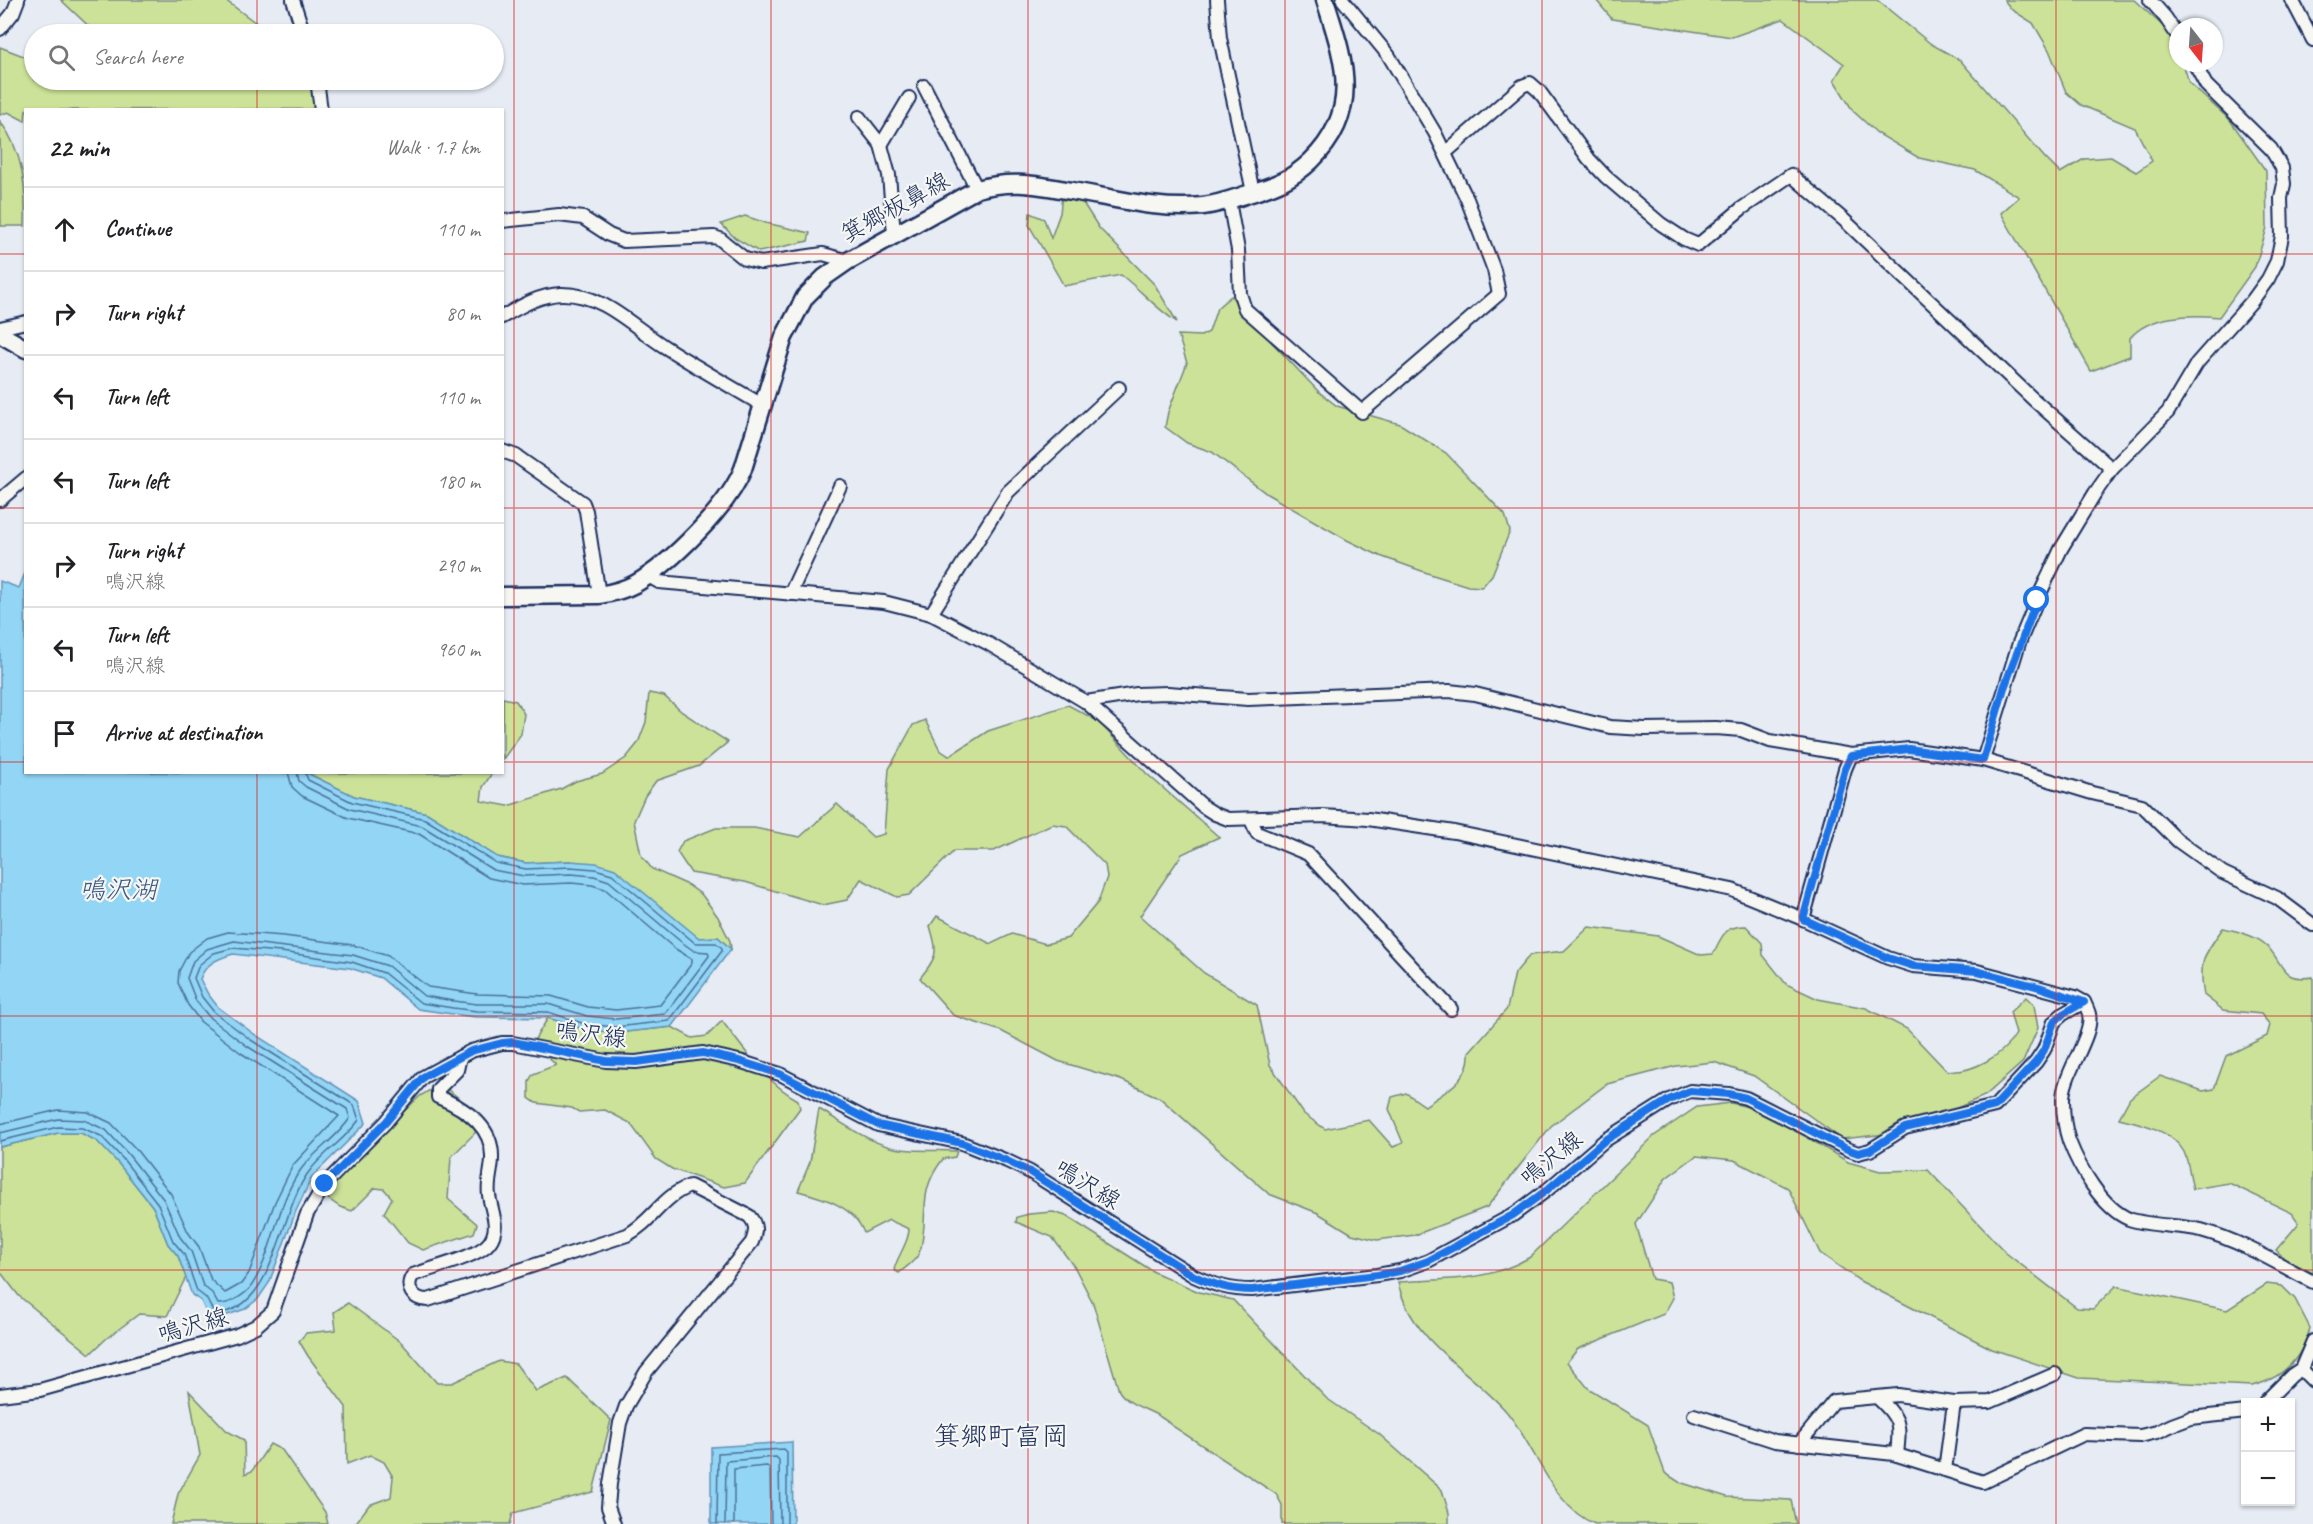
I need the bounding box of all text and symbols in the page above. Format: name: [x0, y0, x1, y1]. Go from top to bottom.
north arrow: [2169, 18, 2223, 72]
search box: [24, 24, 504, 90]
icon: search: [45, 41, 78, 74]
text: Search here: [93, 43, 183, 71]
text: 22 min: [48, 131, 110, 164]
text: Walk · 1.7 km: [386, 135, 480, 160]
street label: 箕郷板鼻線: [835, 165, 955, 249]
icon: ahead: [48, 213, 81, 246]
text: Continue: [105, 215, 171, 243]
text: 110 m: [437, 217, 480, 242]
icon: right: [48, 297, 81, 330]
text: Turn right: [105, 299, 182, 327]
text: 80 m: [446, 301, 480, 326]
icon: left: [48, 381, 81, 414]
text: Turn left: [105, 383, 169, 411]
text: 110 m: [437, 385, 480, 410]
icon: left: [48, 465, 81, 498]
text: Turn left: [105, 467, 169, 495]
text: 180 m: [437, 469, 480, 494]
text: Turn right: [105, 537, 182, 565]
icon: right: [48, 549, 81, 582]
text: 290 m: [437, 553, 480, 578]
text: 鳴沢線: [105, 569, 165, 594]
route start: [2023, 586, 2049, 612]
text: Turn left: [105, 621, 169, 649]
icon: left: [48, 633, 81, 666]
text: 960 m: [437, 637, 480, 662]
text: 鳴沢線: [105, 653, 165, 678]
icon: arrive: [48, 717, 81, 750]
text: Arrive at destination: [105, 719, 262, 747]
water label: 鳴沢湖: [79, 873, 159, 906]
street label: 鳴沢線: [553, 1014, 629, 1054]
street label: 鳴沢線: [1514, 1124, 1588, 1192]
street label: 鳴沢線: [1050, 1152, 1126, 1216]
route end: [311, 1170, 337, 1196]
street label: 鳴沢線: [154, 1301, 232, 1349]
map controls: [2241, 1398, 2295, 1506]
button: +: [2241, 1398, 2295, 1452]
district label: 箕郷町富岡: [934, 1419, 1069, 1453]
button: −: [2241, 1452, 2295, 1506]

